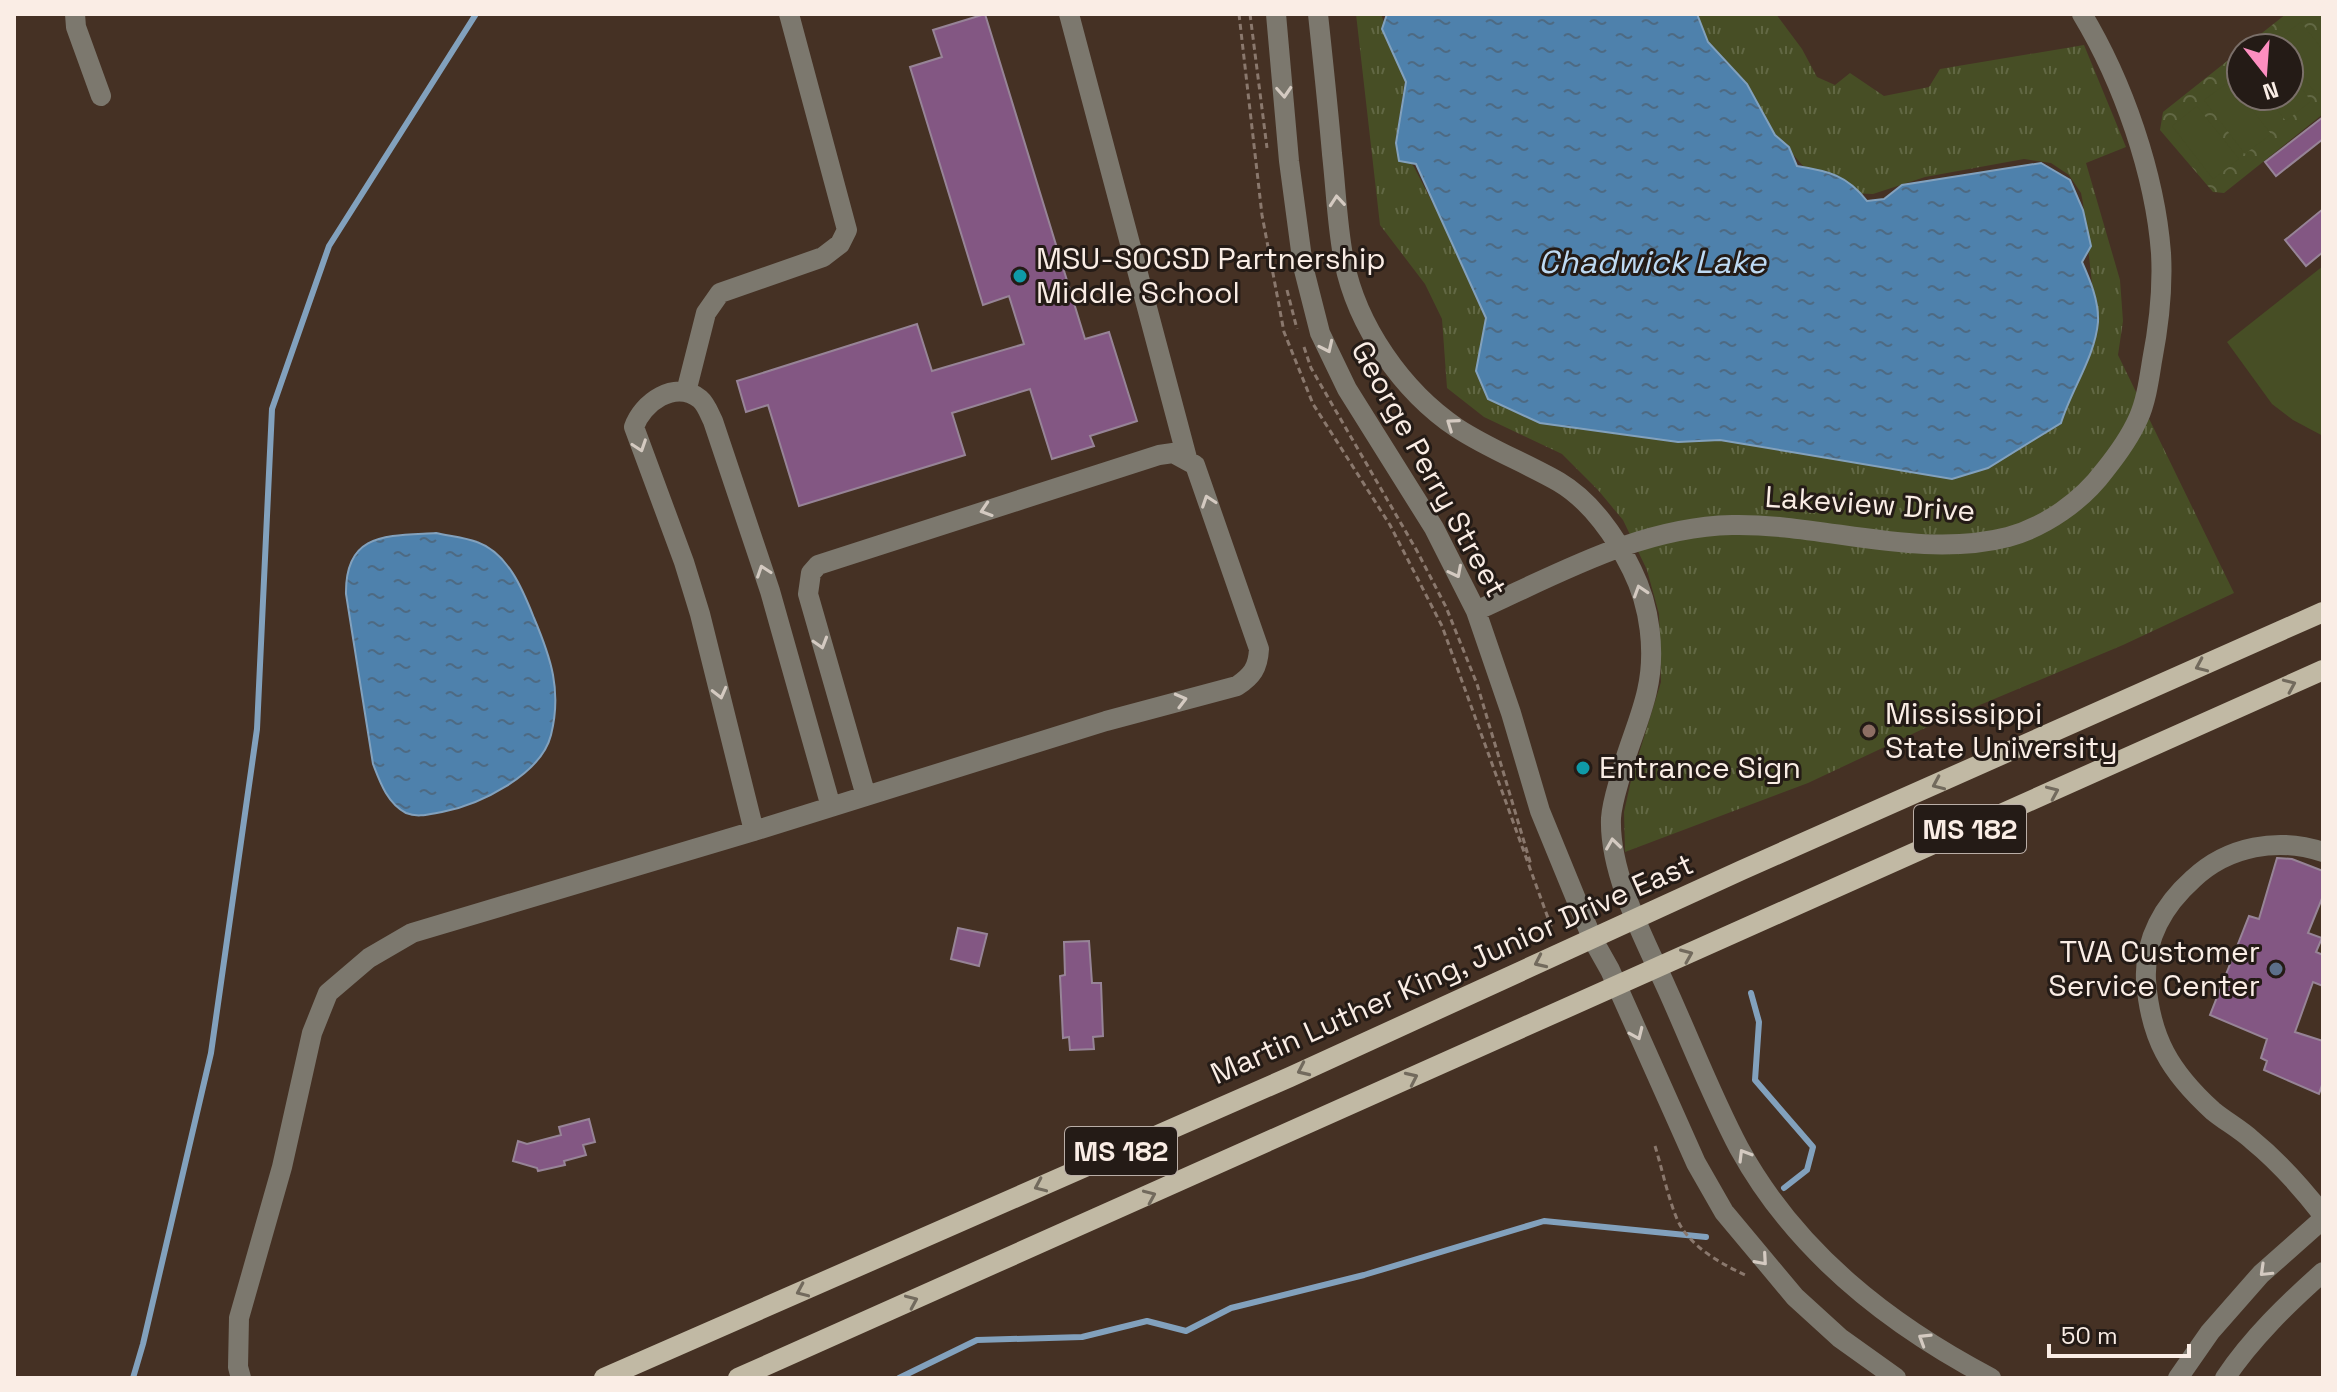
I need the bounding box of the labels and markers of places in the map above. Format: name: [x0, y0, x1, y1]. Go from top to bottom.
place label: MSU-SOCSD Partnership Middle School: [1036, 239, 1386, 312]
marker: MSU-SOCSD Partnership Middle School: [1011, 267, 1029, 285]
place label: Mississippi State University: [1885, 694, 2118, 767]
marker: Mississippi State University: [1860, 722, 1878, 740]
place label: Entrance Sign: [1599, 748, 1801, 787]
marker: Entrance Sign: [1574, 759, 1592, 777]
place label: TVA Customer Service Center: [2048, 932, 2260, 1005]
marker: TVA Customer Service Center: [2267, 960, 2285, 978]

